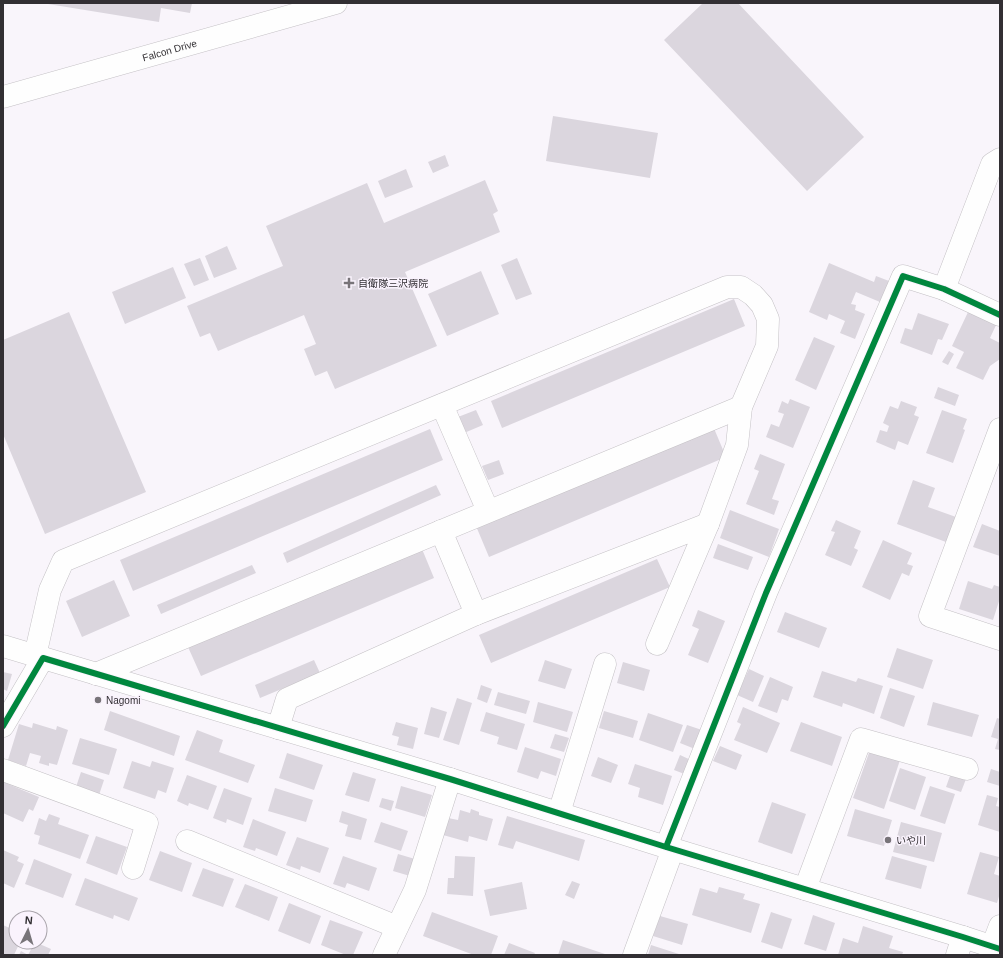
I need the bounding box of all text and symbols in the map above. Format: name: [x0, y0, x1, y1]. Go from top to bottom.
street label: Falcon Drive: [141, 37, 199, 63]
marker: 自衛隊三沢病院: [343, 277, 355, 289]
place label: 自衛隊三沢病院: [358, 278, 428, 289]
marker: Nagomi: [93, 695, 103, 705]
place label: Nagomi: [106, 695, 140, 706]
marker: いや川: [883, 835, 893, 845]
place label: いや川: [896, 835, 926, 846]
north arrow: [8, 910, 48, 950]
text: N: [24, 914, 33, 926]

